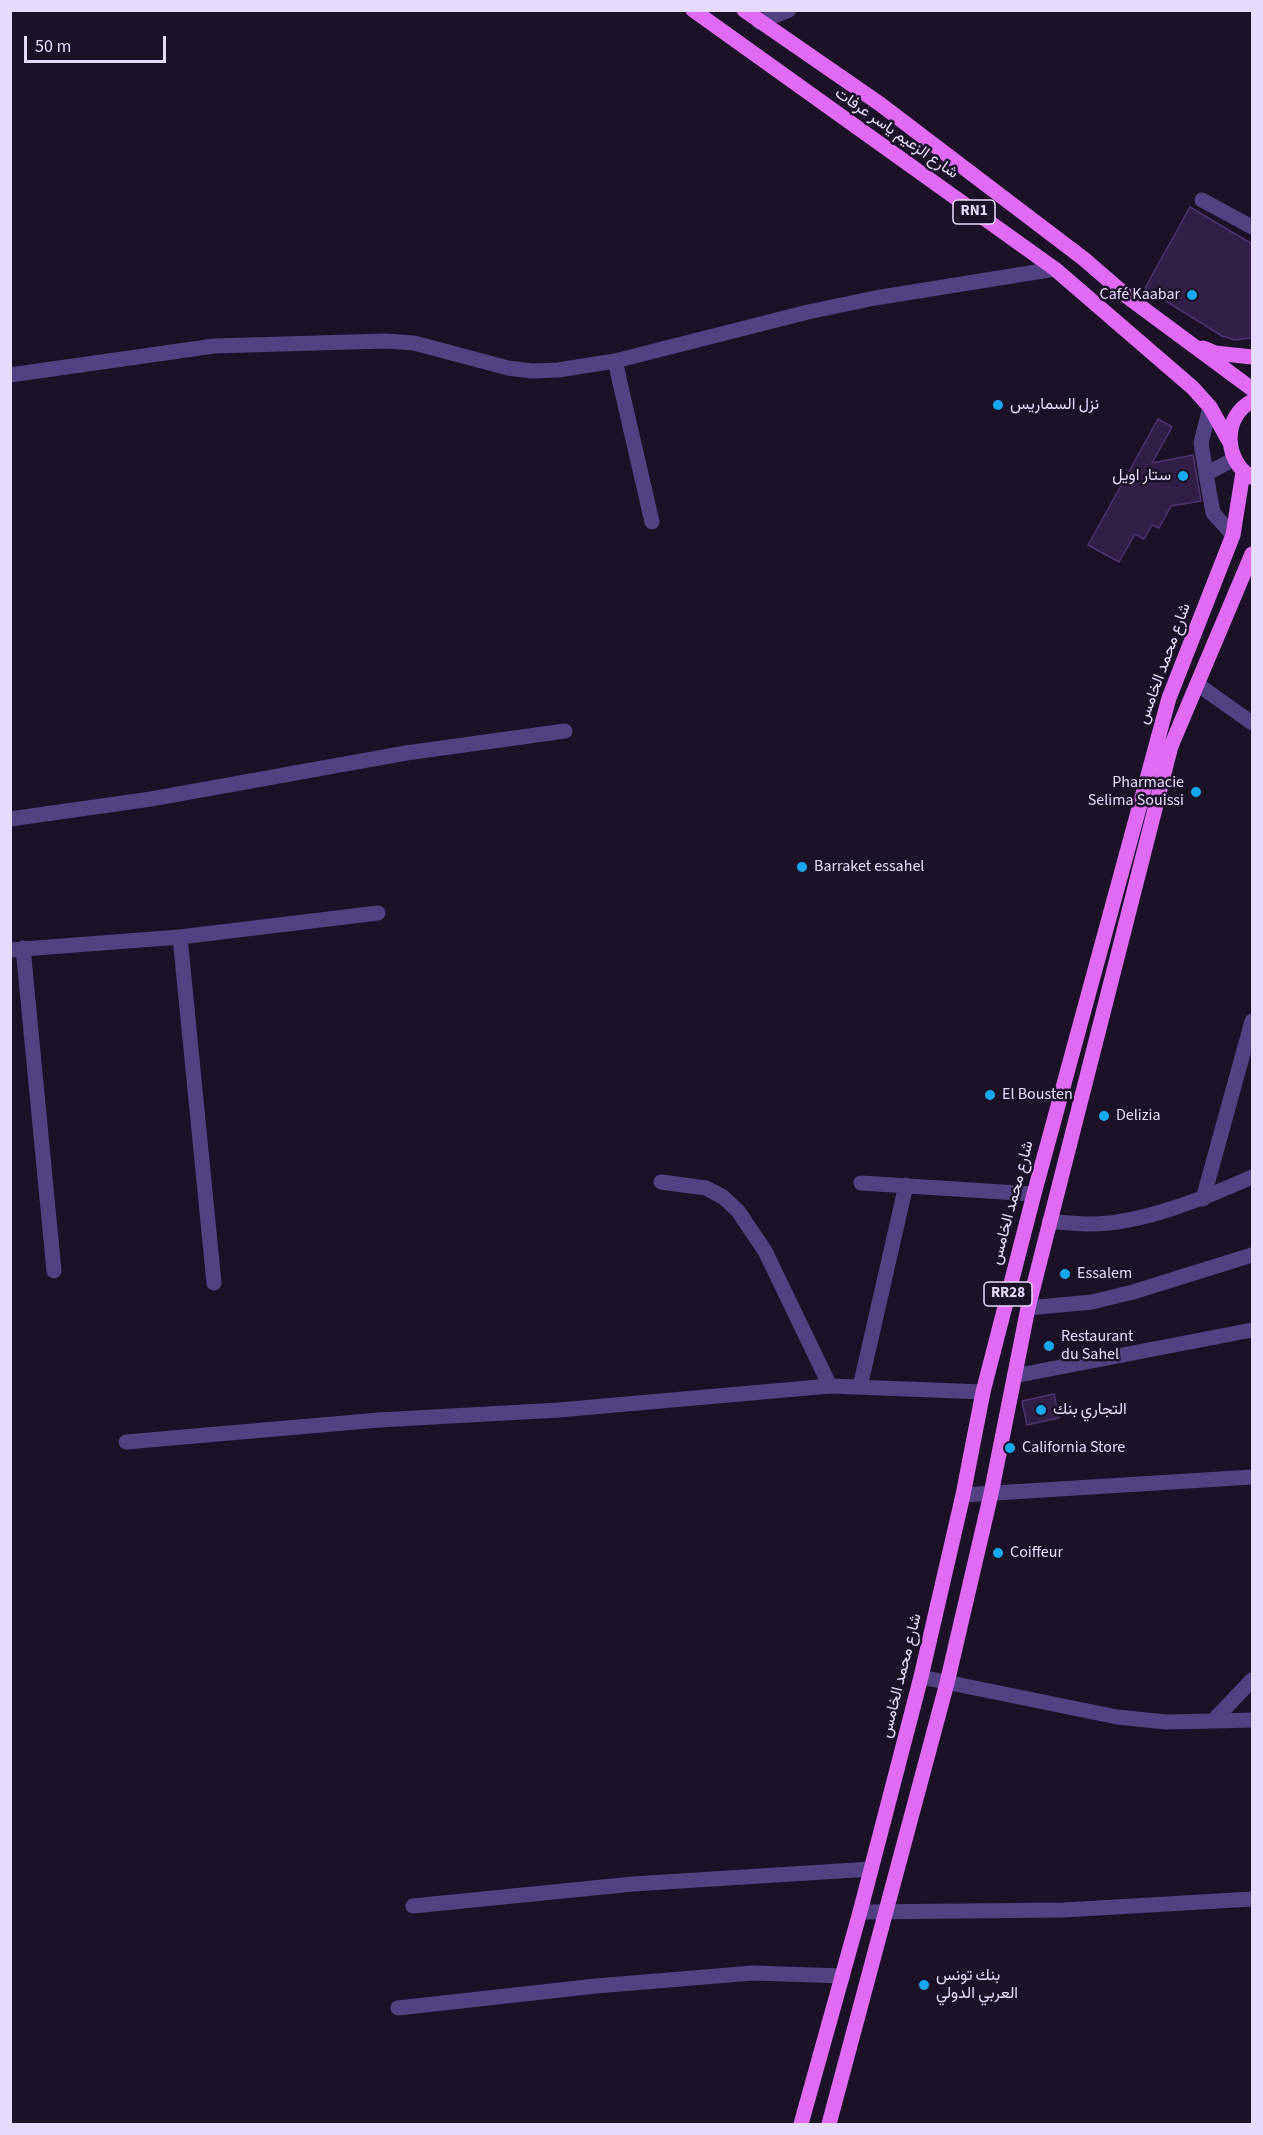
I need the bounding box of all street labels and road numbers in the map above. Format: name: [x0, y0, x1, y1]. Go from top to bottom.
street label: شارع الزعيم ياسر عرفات: [831, 84, 961, 184]
road number: RN1: [953, 200, 995, 224]
street label: شارع محمد الخامس: [1134, 601, 1196, 727]
street label: شارع محمد الخامس: [987, 1139, 1039, 1267]
road number: RR28: [984, 1282, 1032, 1306]
street label: شارع محمد الخامس: [877, 1612, 927, 1740]

